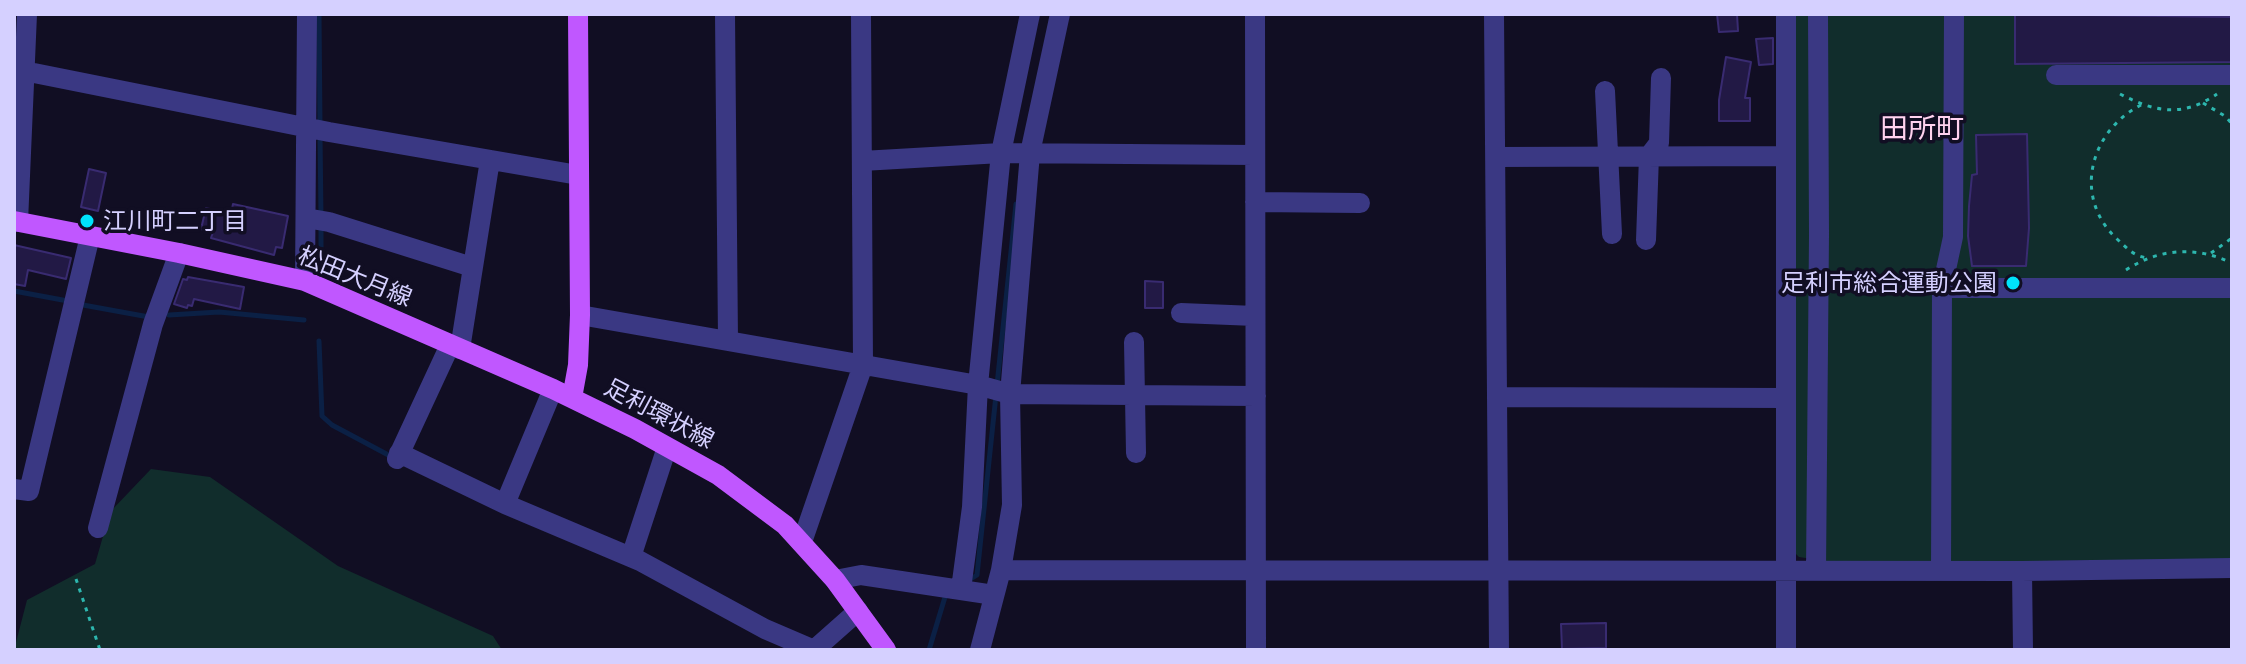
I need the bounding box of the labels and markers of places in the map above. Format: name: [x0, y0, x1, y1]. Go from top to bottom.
place label: 江川町二丁目: [103, 207, 247, 235]
marker: 江川町二丁目: [78, 212, 96, 230]
place label: 足利市総合運動公園: [1781, 269, 1997, 297]
marker: 足利市総合運動公園: [2004, 274, 2022, 292]

